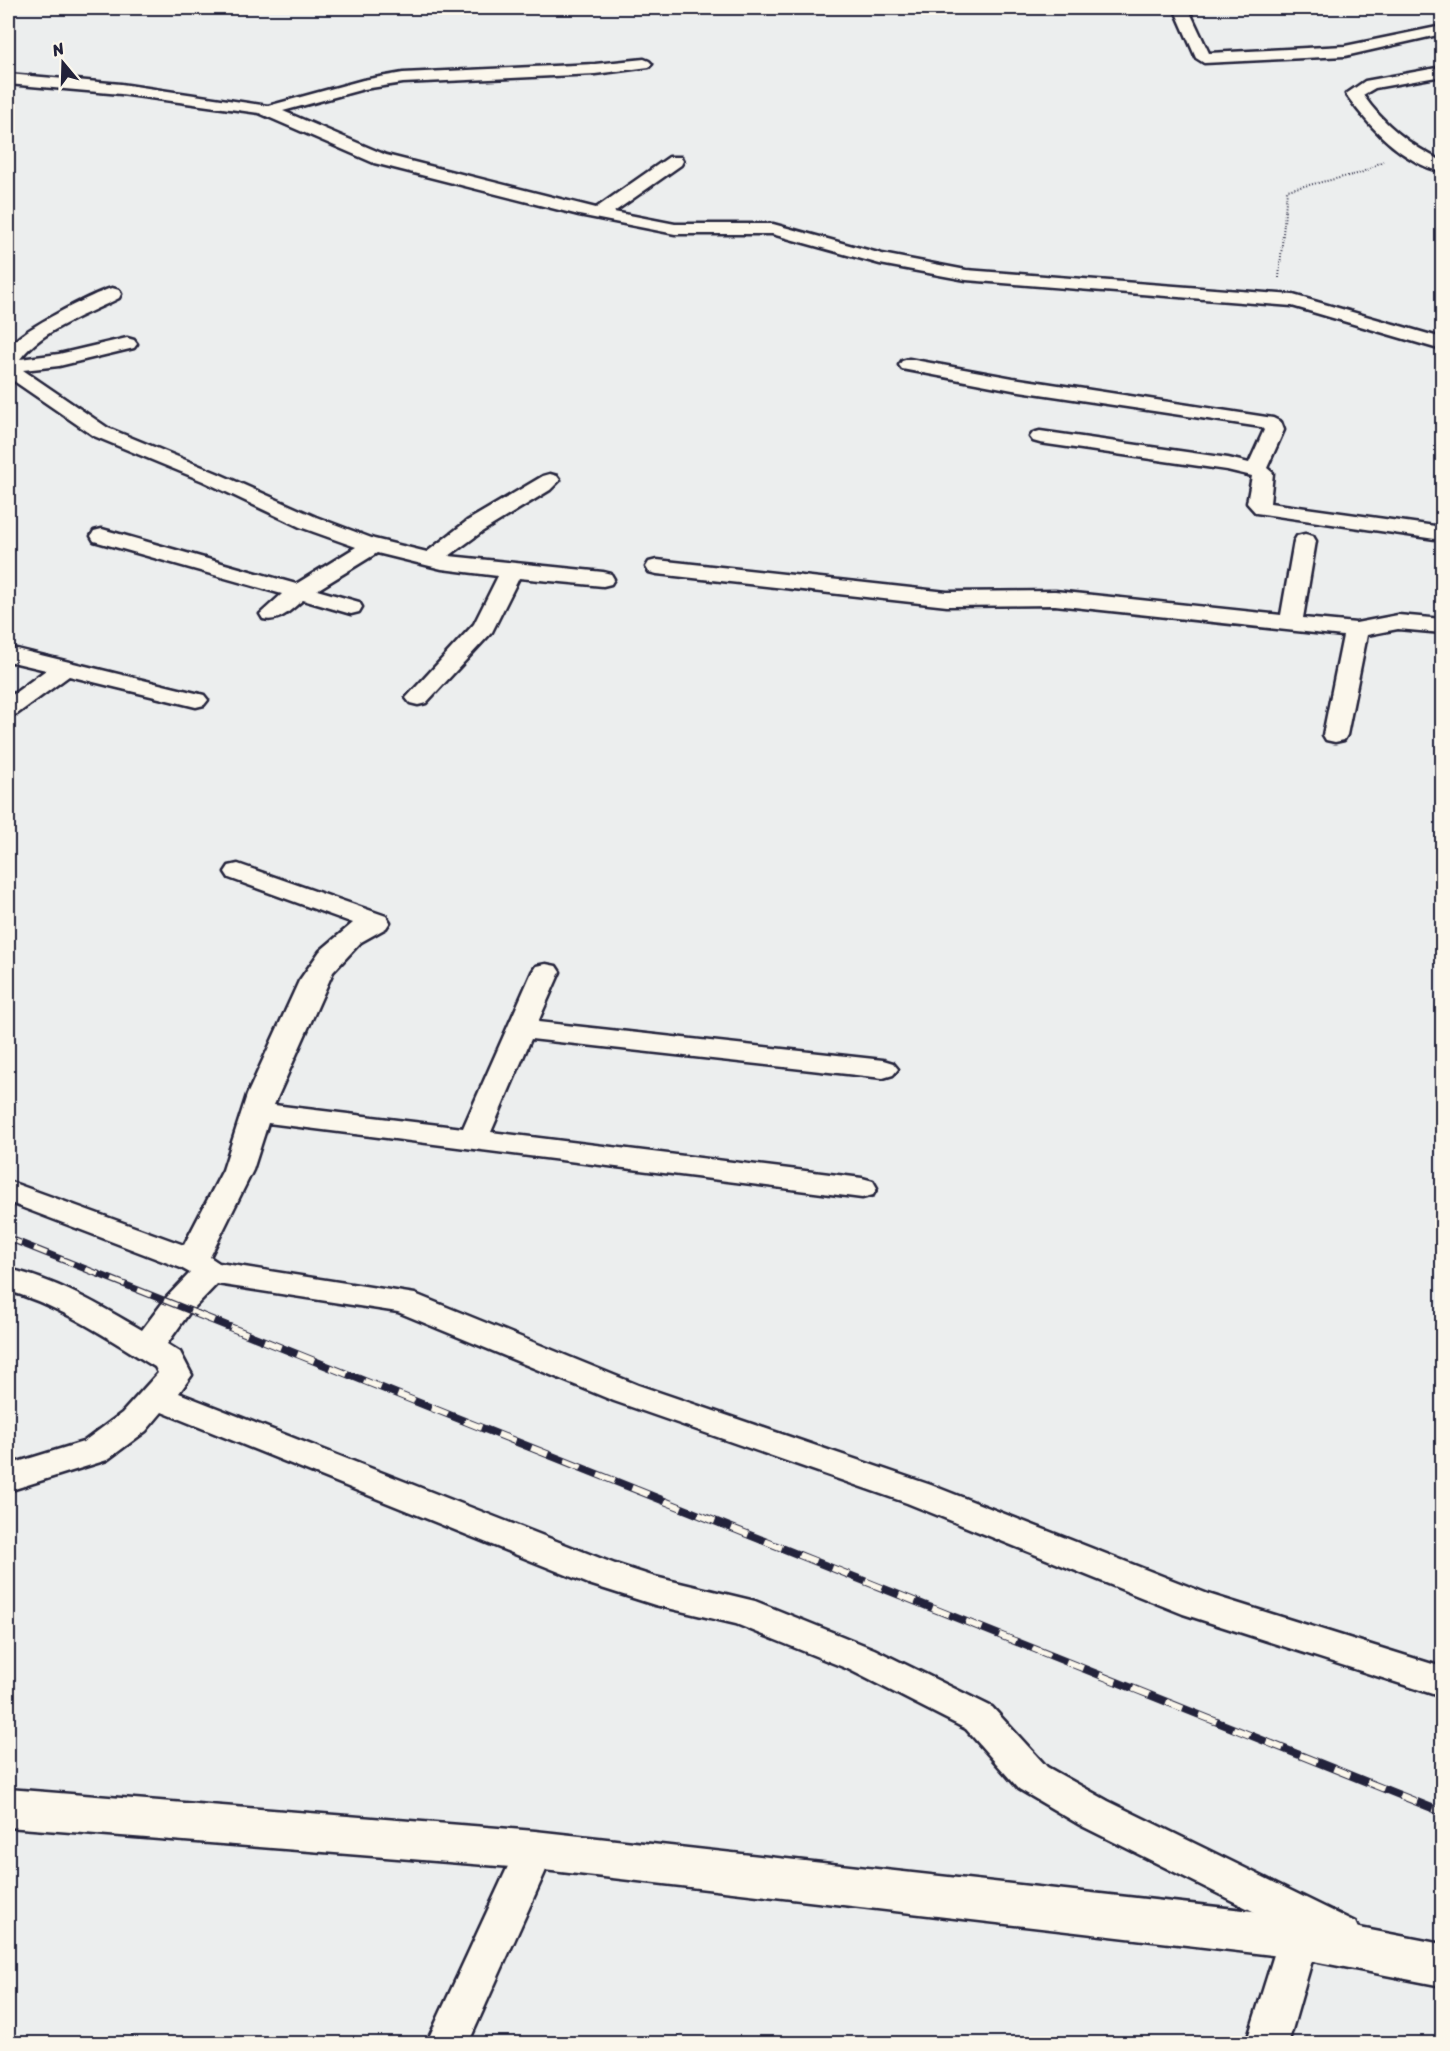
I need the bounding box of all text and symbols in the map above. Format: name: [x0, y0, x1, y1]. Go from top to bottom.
north arrow: [33, 33, 93, 93]
text: N: [47, 33, 69, 65]

